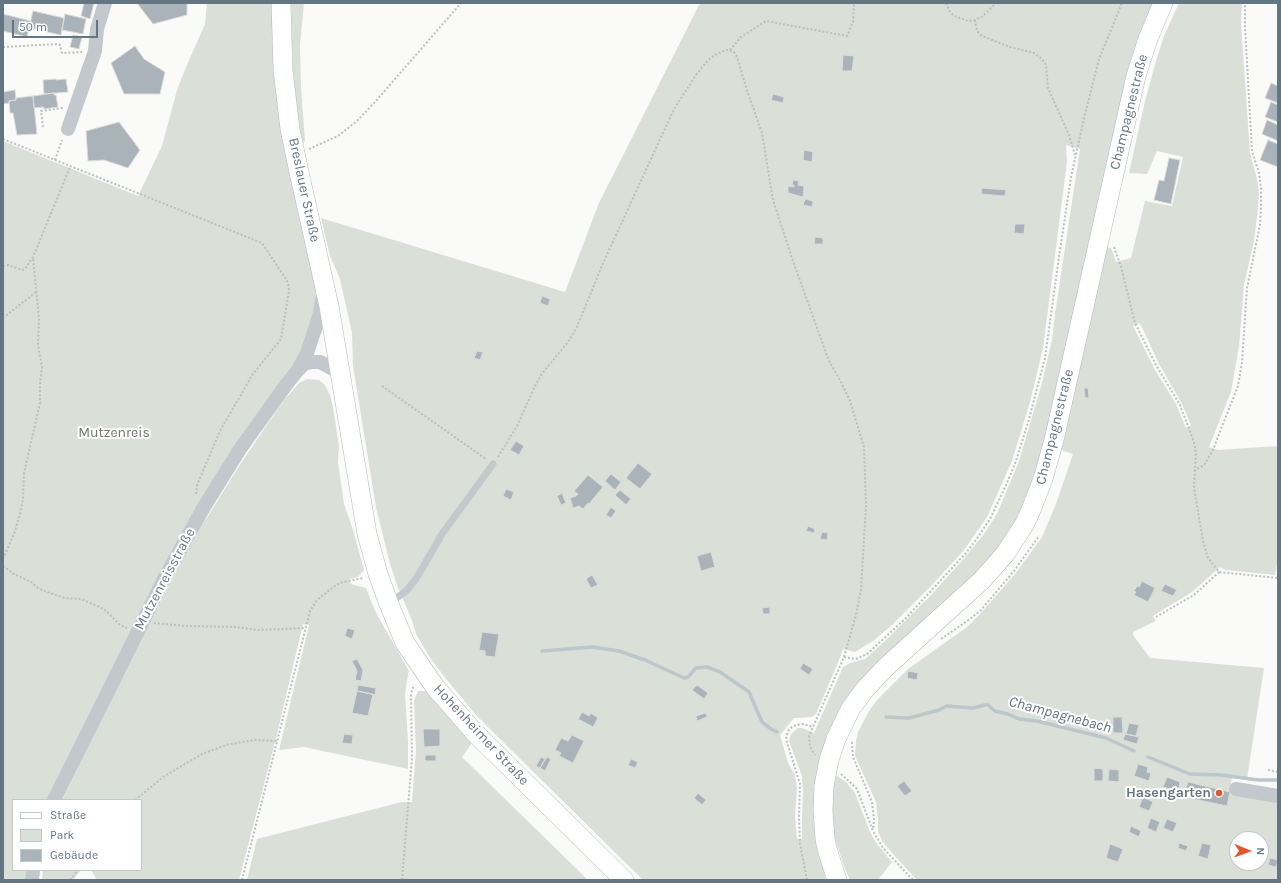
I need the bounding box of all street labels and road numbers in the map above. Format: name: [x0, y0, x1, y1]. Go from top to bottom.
street label: Champagnestraße: [1107, 53, 1151, 171]
street label: Breslauer Straße: [285, 136, 323, 244]
street label: Champagnestraße: [1033, 368, 1077, 486]
street label: Mutzenreisstraße: [131, 525, 199, 633]
street label: Hohenheimer Straße: [430, 681, 532, 789]

